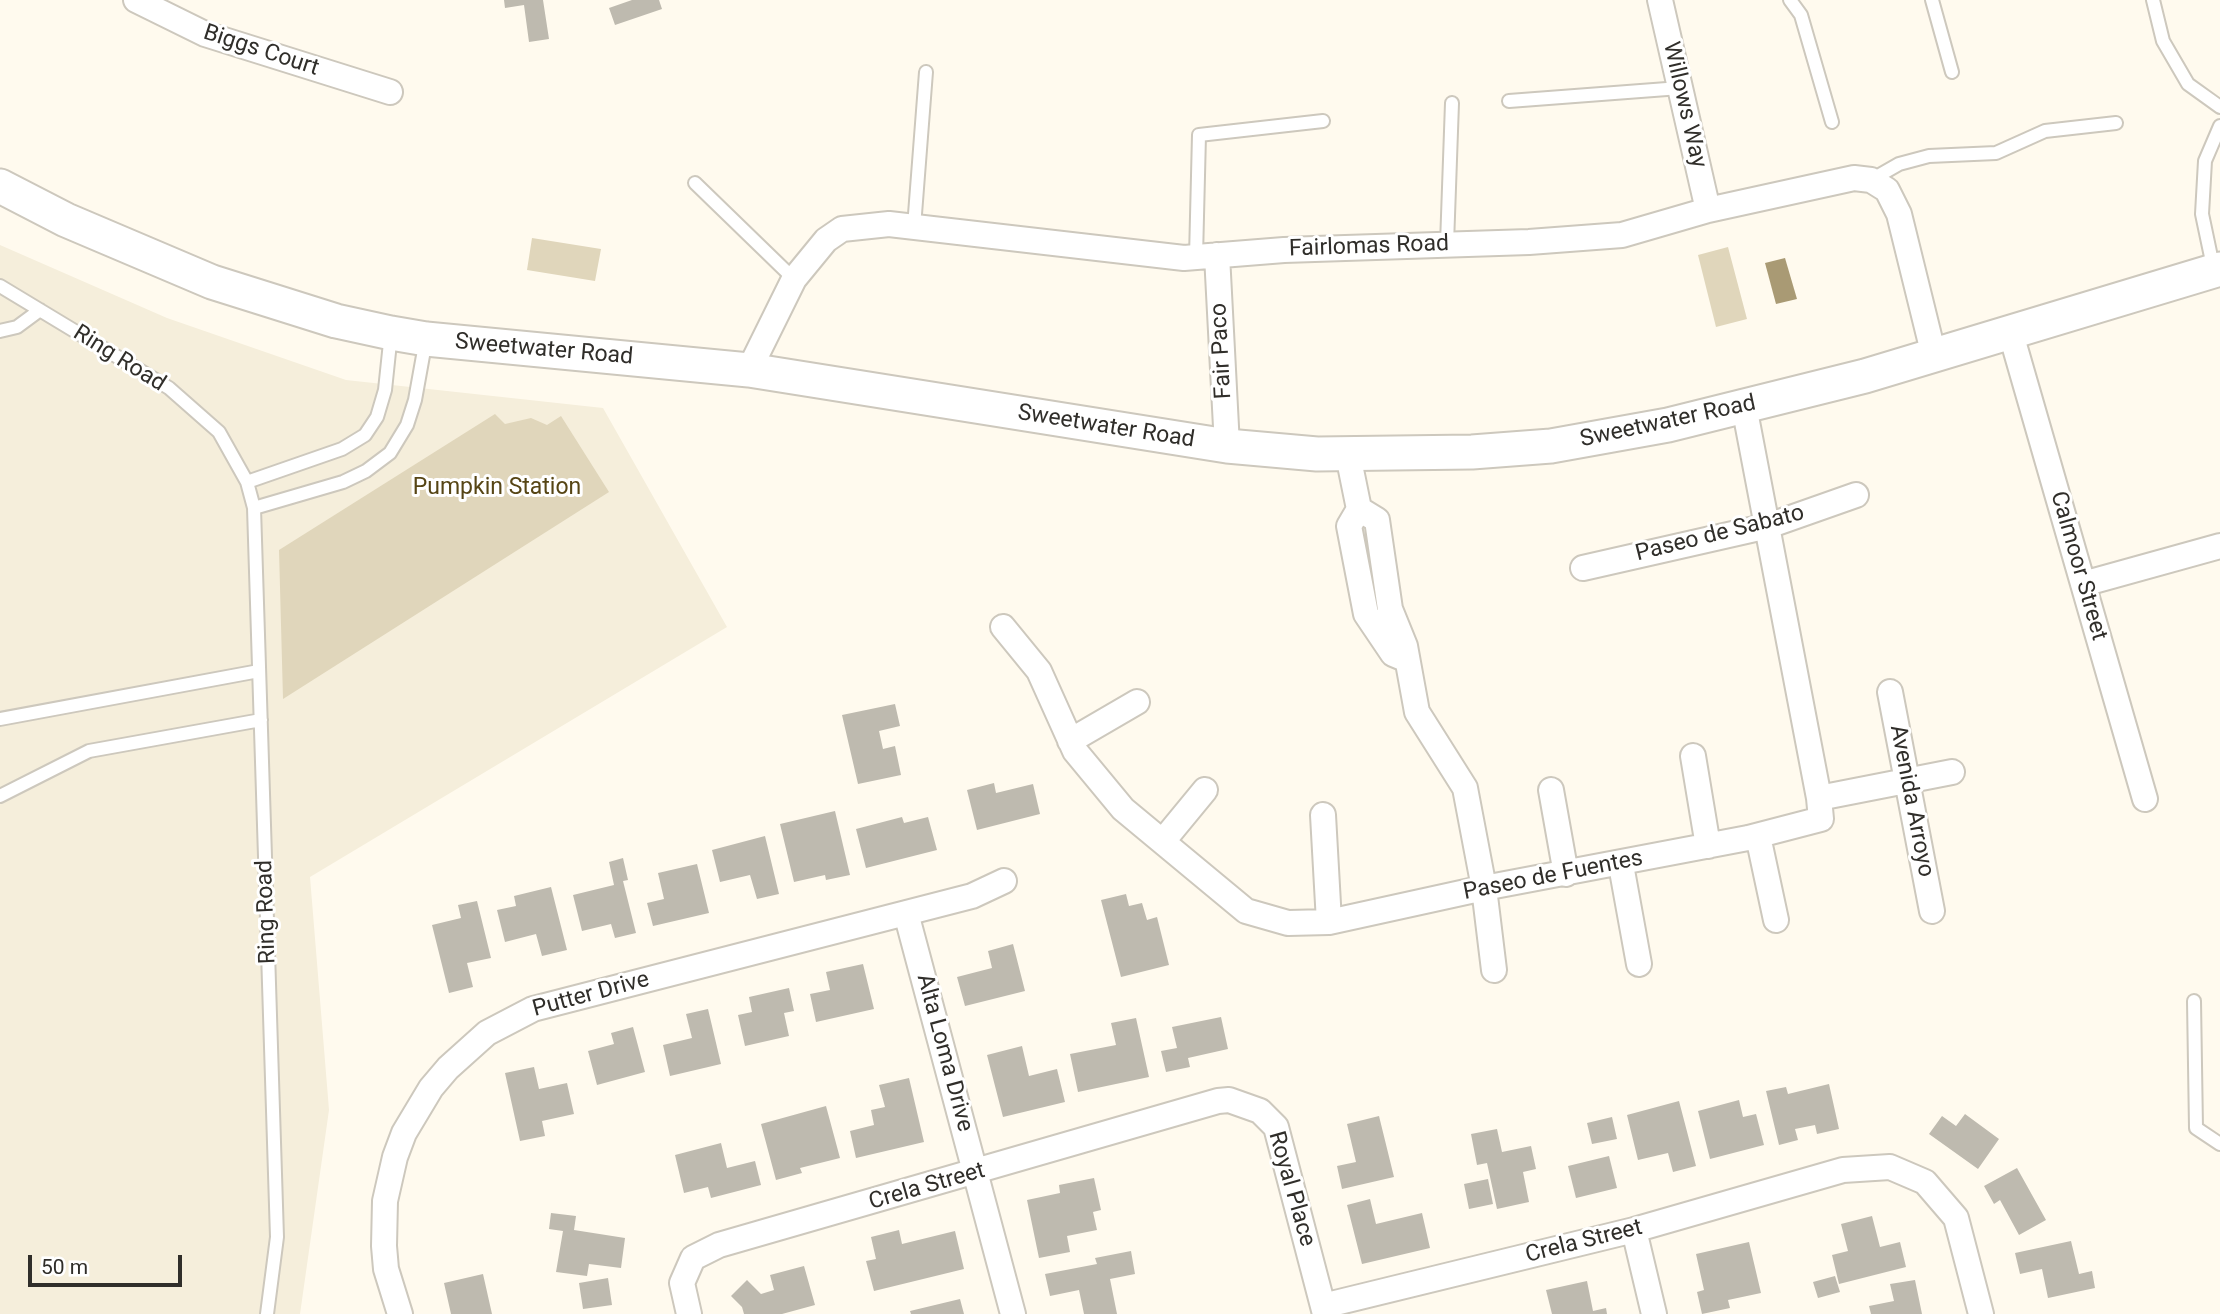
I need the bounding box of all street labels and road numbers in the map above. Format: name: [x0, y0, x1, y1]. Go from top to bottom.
street label: Biggs Court: [200, 19, 322, 83]
street label: Willows Way: [1656, 39, 1712, 171]
street label: Fairlomas Road: [1289, 230, 1449, 264]
street label: Fair Paco: [1206, 302, 1238, 400]
street label: Ring Road: [68, 320, 170, 398]
street label: Sweetwater Road: [454, 328, 634, 372]
street label: Sweetwater Road: [1578, 390, 1758, 454]
street label: Sweetwater Road: [1016, 399, 1196, 455]
street label: Calmoor Street: [2044, 488, 2112, 644]
street label: Paseo de Sabato: [1633, 500, 1807, 568]
street label: Avenida Arroyo: [1883, 723, 1939, 879]
street label: Paseo de Fuentes: [1461, 845, 1645, 907]
street label: Ring Road: [251, 860, 283, 964]
street label: Putter Drive: [530, 966, 652, 1024]
street label: Alta Loma Drive: [910, 971, 978, 1135]
street label: Royal Place: [1261, 1128, 1321, 1250]
street label: Crela Street: [866, 1157, 988, 1217]
street label: Crela Street: [1523, 1214, 1645, 1270]

